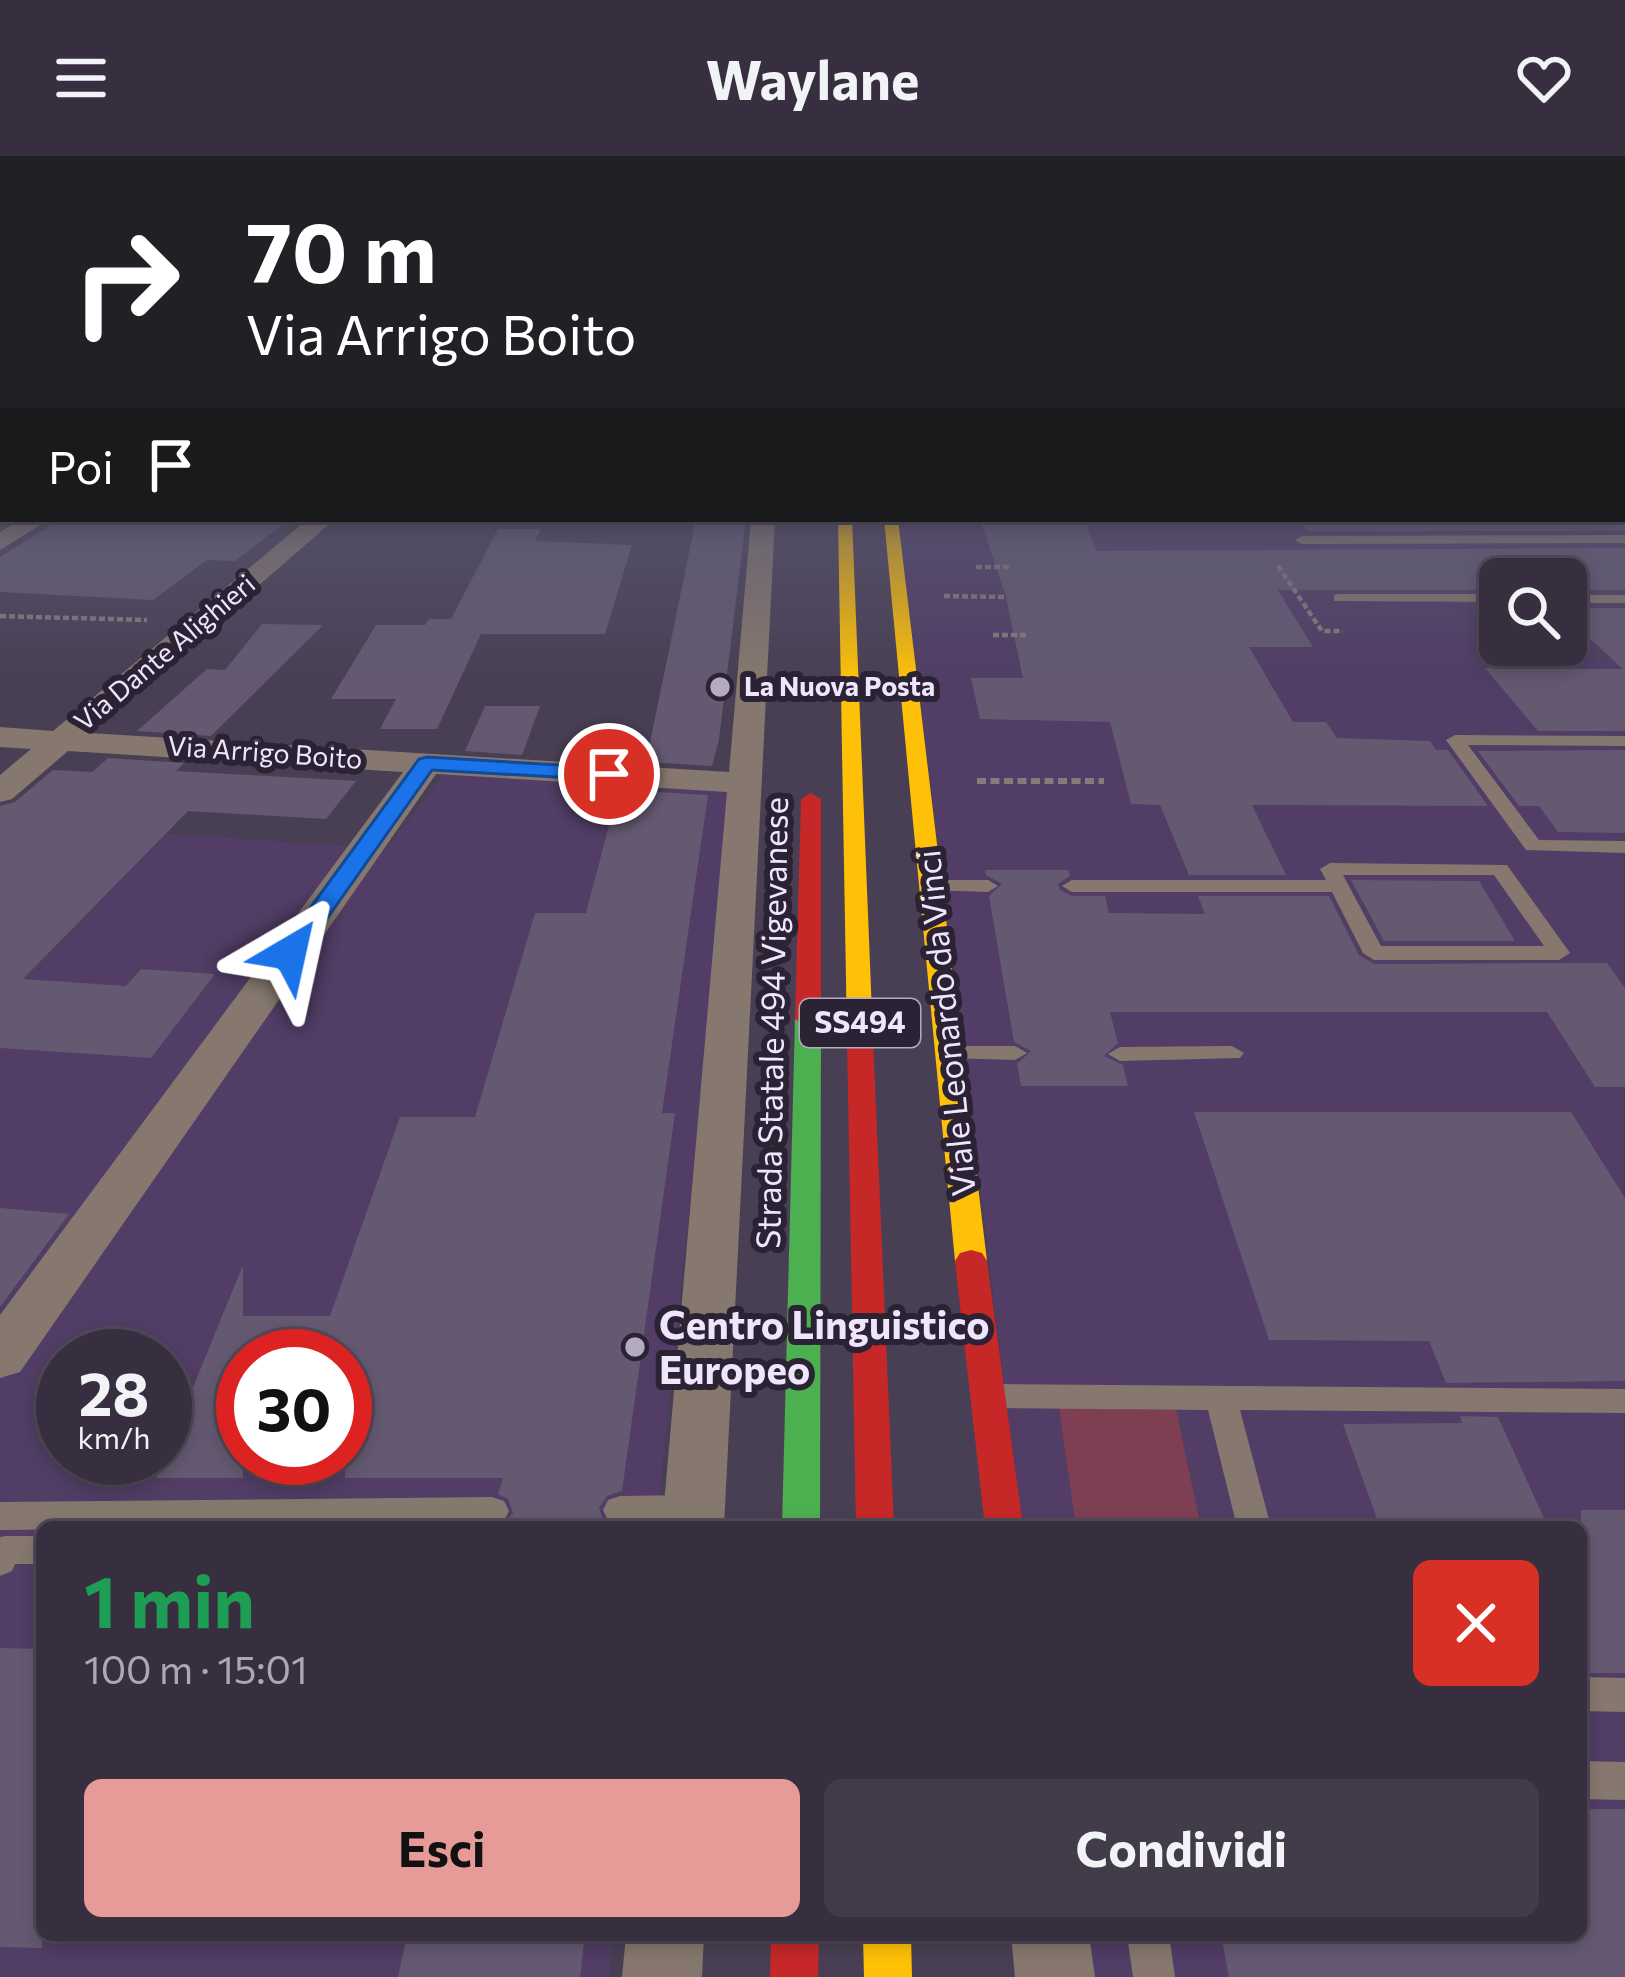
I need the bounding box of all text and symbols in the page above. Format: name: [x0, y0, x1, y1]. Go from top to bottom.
icon: menu: [48, 45, 114, 111]
text: Waylane: [706, 45, 919, 111]
icon: heart: [1511, 45, 1577, 111]
text: 70 m: [246, 198, 437, 300]
icon: right: [48, 204, 204, 360]
text: Via Arrigo Boito: [246, 300, 636, 366]
icon: arrive: [138, 432, 204, 498]
text: Poi: [48, 438, 114, 493]
map controls: [1479, 558, 1587, 666]
button: search: [1479, 558, 1587, 666]
street label: Via Dante Alighieri: [67, 567, 261, 737]
place label: La Nuova Posta: [744, 669, 935, 702]
marker: La Nuova Posta: [707, 674, 733, 700]
pin: [558, 723, 660, 825]
street label: Via Arrigo Boito: [167, 728, 364, 775]
icon: arrive: [576, 741, 642, 807]
street label: Strada Statale 494 Vigevanese: [746, 797, 795, 1249]
street label: Viale Leonardo da Vinci: [906, 848, 983, 1198]
position arrow: [227, 890, 353, 1016]
road number: SS494: [800, 999, 920, 1047]
place label: Centro Linguistico Europeo: [659, 1299, 990, 1392]
speed limit sign: 30: [216, 1329, 372, 1485]
marker: Centro Linguistico Europeo: [622, 1334, 648, 1360]
text: 28: [79, 1355, 149, 1428]
text: km/h: [78, 1418, 150, 1455]
text: 1 min: [84, 1555, 255, 1643]
button: close: [1413, 1560, 1539, 1686]
text: 100 m · 15:01: [84, 1644, 308, 1692]
button: Esci: [84, 1779, 800, 1917]
button: Condividi: [824, 1779, 1539, 1917]

